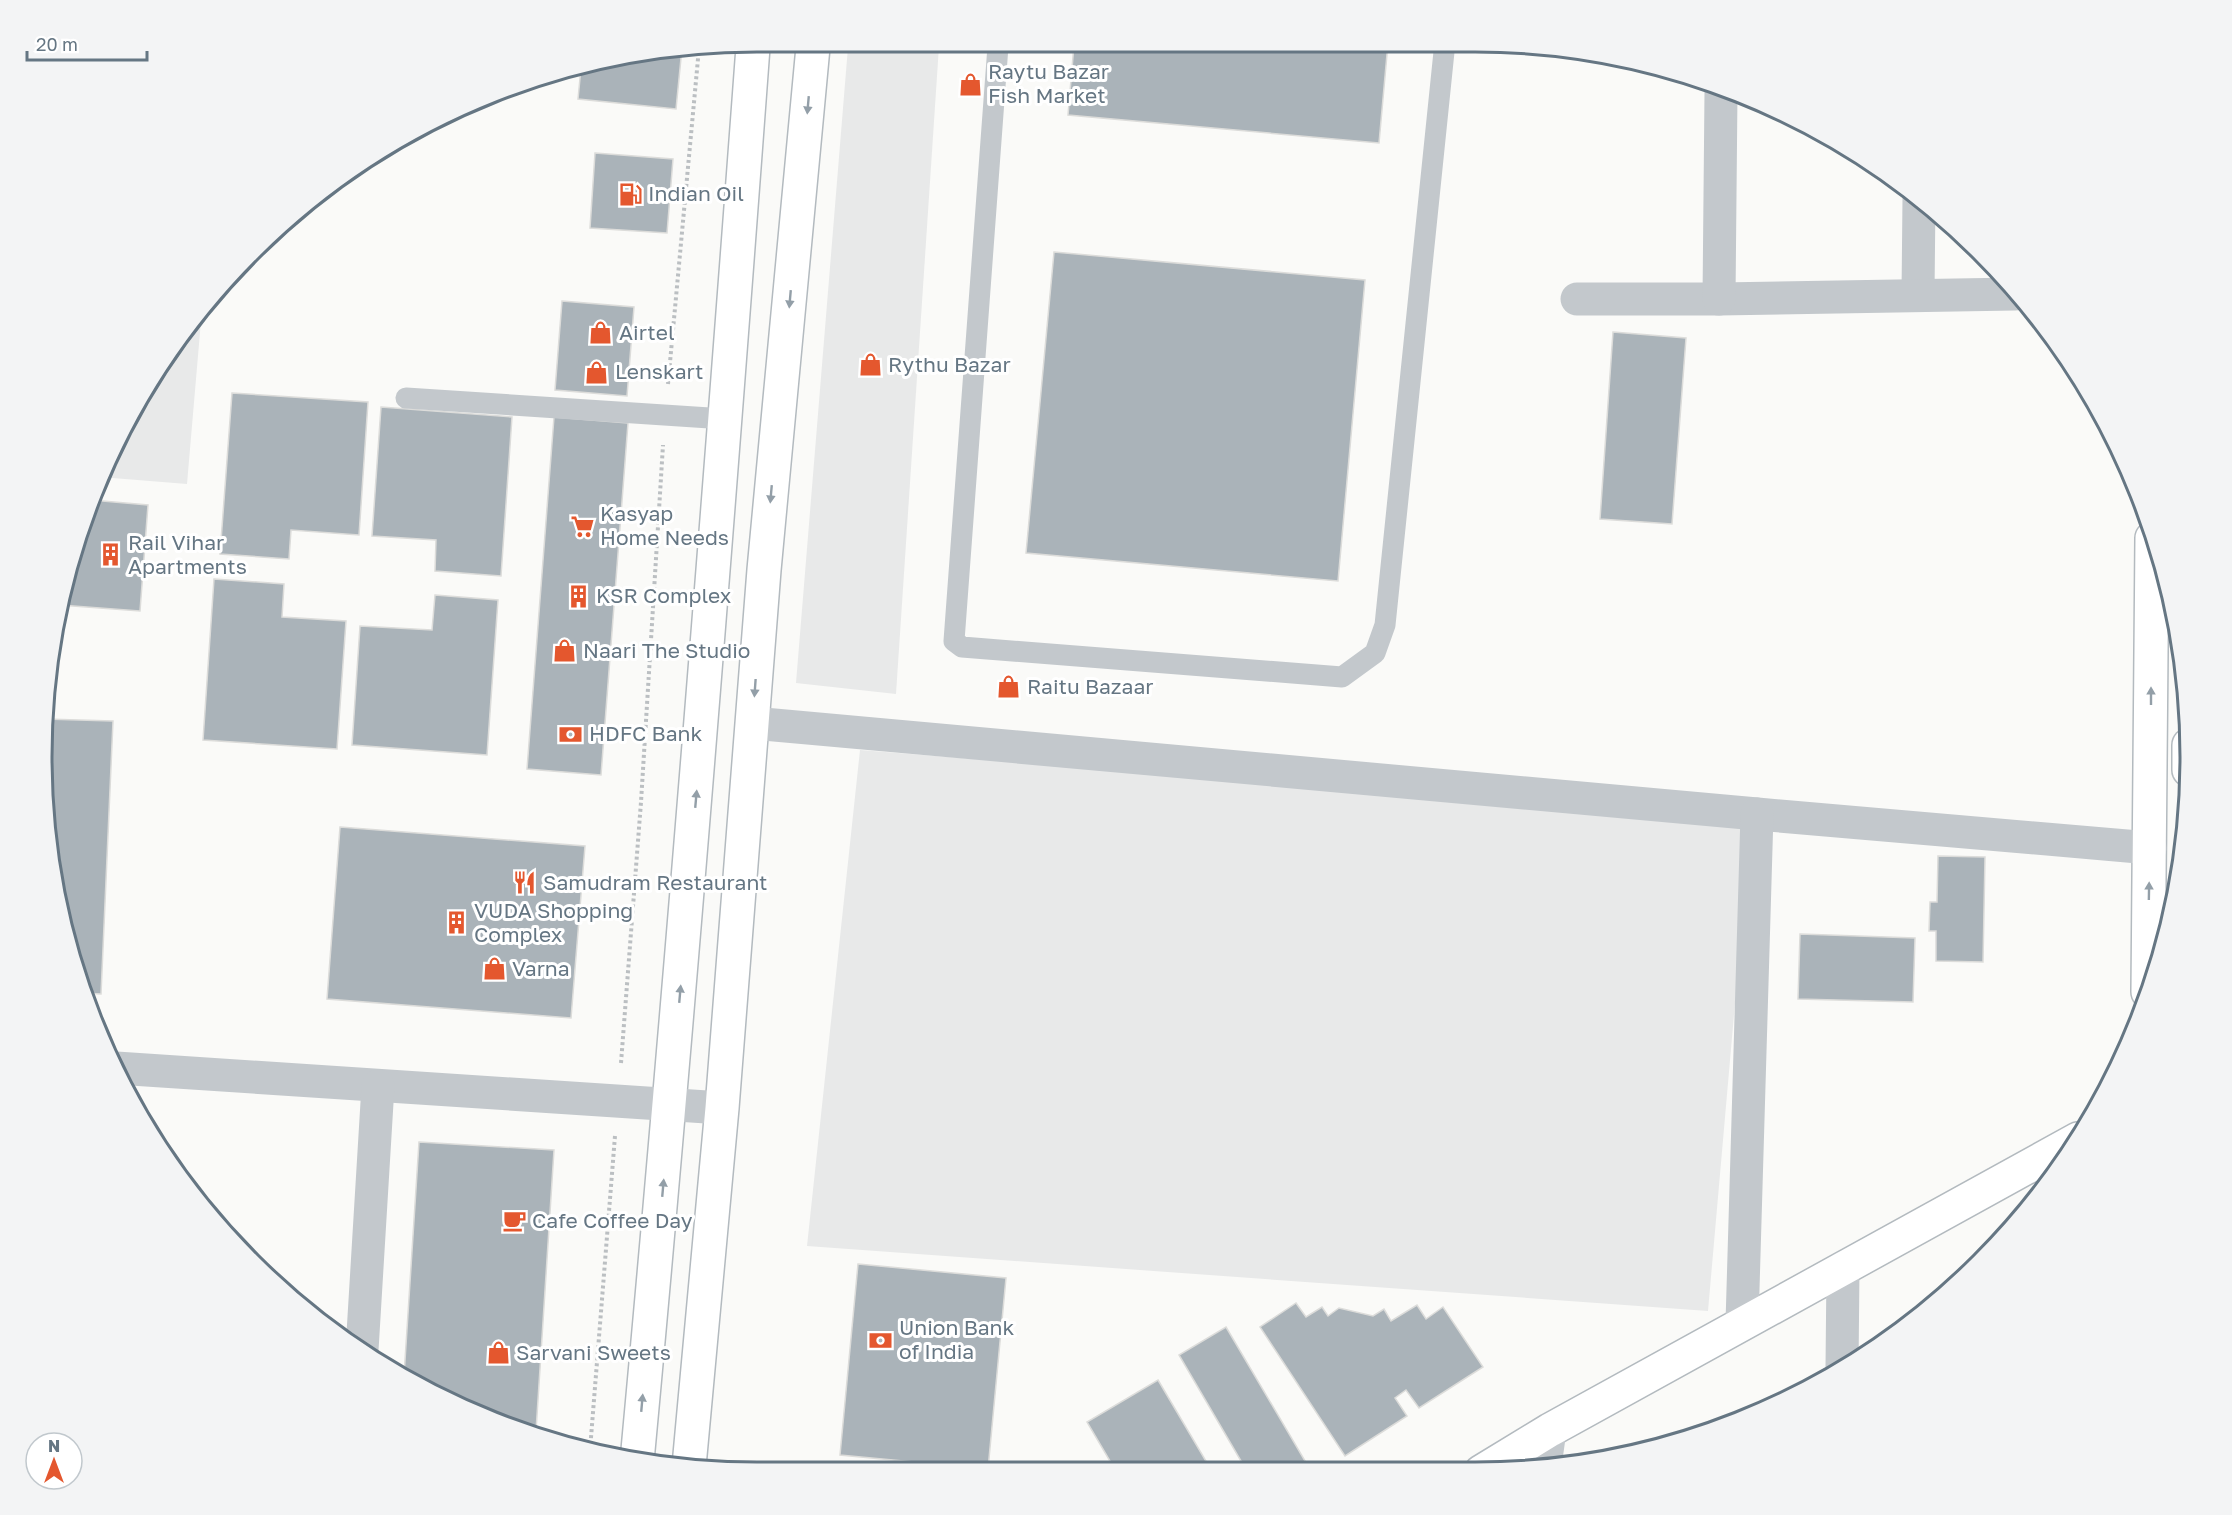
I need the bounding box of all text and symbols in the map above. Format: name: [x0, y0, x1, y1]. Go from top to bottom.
scale bar: [27, 24, 147, 62]
text: 20 m: [36, 33, 78, 55]
place label: Raytu Bazar Fish Market: [988, 58, 1109, 108]
shop icon: Raytu Bazar Fish Market: [957, 71, 983, 97]
one-way arrow: [803, 96, 813, 115]
place label: Indian Oil: [648, 180, 744, 206]
fuel station icon: Indian Oil: [617, 181, 643, 207]
one-way arrow: [785, 290, 795, 309]
place label: Airtel: [619, 319, 675, 345]
shop icon: Airtel: [588, 320, 614, 346]
place label: Rythu Bazar: [888, 351, 1011, 377]
shop icon: Rythu Bazar: [857, 352, 883, 378]
place label: Lenskart: [615, 358, 704, 384]
shop icon: Lenskart: [584, 359, 610, 385]
one-way arrow: [766, 484, 776, 503]
place label: Kasyap Home Needs: [600, 500, 729, 550]
supermarket icon: Kasyap Home Needs: [569, 513, 595, 539]
place label: Rail Vihar Apartments: [128, 529, 247, 579]
building icon: Rail Vihar Apartments: [97, 542, 123, 568]
place label: KSR Complex: [596, 582, 732, 608]
building icon: KSR Complex: [565, 583, 591, 609]
place label: Naari The Studio: [583, 637, 750, 663]
shop icon: Naari The Studio: [552, 638, 578, 664]
place label: Raitu Bazaar: [1027, 673, 1153, 699]
shop icon: Raitu Bazaar: [996, 674, 1022, 700]
one-way arrow: [750, 678, 760, 697]
one-way arrow: [2146, 687, 2156, 706]
place label: HDFC Bank: [589, 720, 702, 746]
bank icon: HDFC Bank: [558, 721, 584, 747]
one-way arrow: [691, 790, 701, 809]
place label: Samudram Restaurant: [543, 869, 768, 895]
restaurant icon: Samudram Restaurant: [512, 870, 538, 896]
one-way arrow: [2144, 882, 2154, 901]
place label: VUDA Shopping Complex: [474, 897, 633, 947]
building icon: VUDA Shopping Complex: [443, 910, 469, 936]
place label: Varna: [512, 955, 570, 981]
shop icon: Varna: [481, 956, 507, 982]
one-way arrow: [675, 984, 685, 1003]
one-way arrow: [658, 1178, 668, 1197]
place label: Cafe Coffee Day: [532, 1207, 693, 1233]
cafe icon: Cafe Coffee Day: [501, 1208, 527, 1234]
place label: Union Bank of India: [899, 1314, 1014, 1364]
bank icon: Union Bank of India: [868, 1327, 894, 1353]
place label: Sarvani Sweets: [516, 1339, 671, 1365]
shop icon: Sarvani Sweets: [485, 1340, 511, 1366]
one-way arrow: [637, 1393, 647, 1412]
north arrow: [24, 1431, 84, 1491]
text: N: [48, 1436, 60, 1456]

